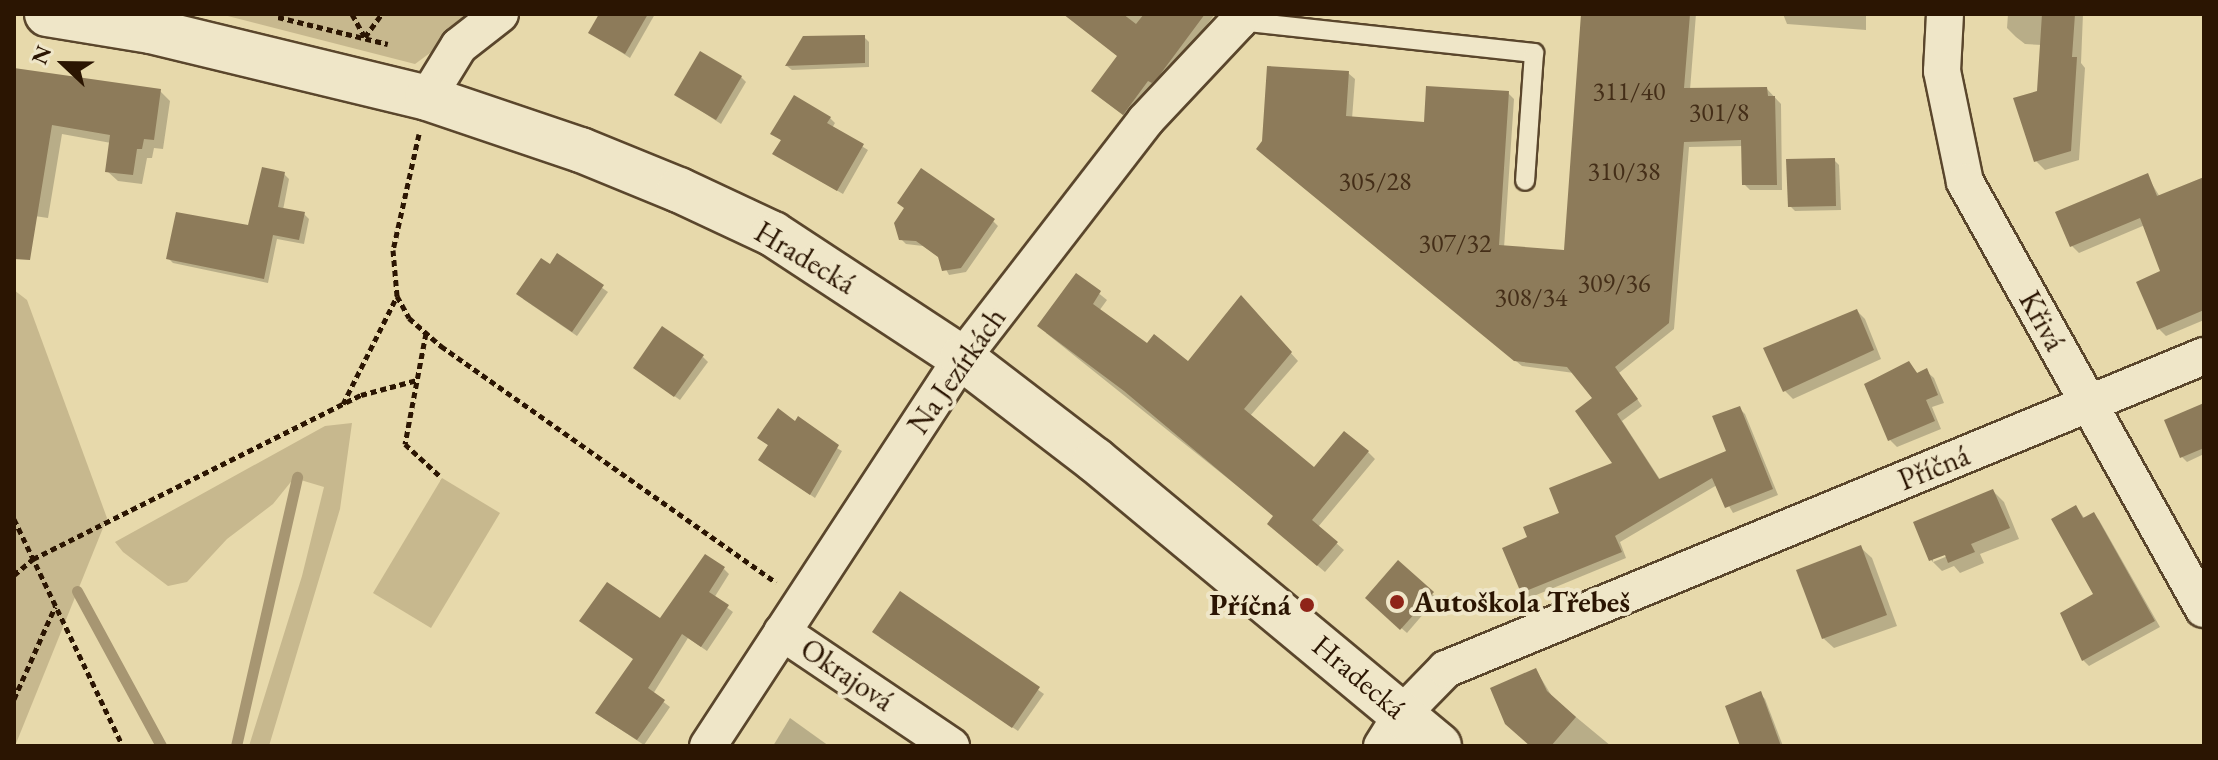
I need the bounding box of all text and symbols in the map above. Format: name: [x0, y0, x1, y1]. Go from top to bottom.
north arrow: [24, 24, 104, 104]
text: N: [25, 41, 58, 69]
house number: 311/40: [1593, 76, 1665, 108]
house number: 301/8: [1689, 97, 1749, 129]
house number: 310/38: [1588, 156, 1660, 188]
house number: 305/28: [1339, 166, 1411, 198]
street label: Hradecká: [748, 214, 862, 302]
house number: 307/32: [1419, 228, 1491, 260]
house number: 309/36: [1578, 268, 1650, 300]
house number: 308/34: [1495, 282, 1567, 314]
street label: Křivá: [2011, 285, 2073, 357]
street label: Na Jezírkách: [900, 301, 1014, 441]
street label: Příčná: [1893, 438, 1975, 498]
place label: Autoškola Třebeš: [1413, 584, 1630, 620]
place label: Příčná: [1209, 587, 1291, 623]
marker: Autoškola Třebeš: [1388, 593, 1406, 611]
marker: Příčná: [1298, 596, 1316, 614]
street label: Hradecká: [1305, 627, 1413, 727]
street label: Okrajová: [794, 631, 900, 719]

